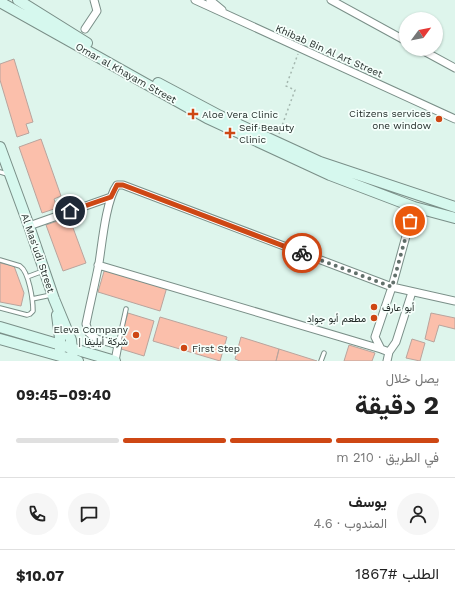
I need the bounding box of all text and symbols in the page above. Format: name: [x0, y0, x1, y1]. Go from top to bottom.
north arrow: [399, 12, 443, 56]
map controls: [399, 12, 443, 56]
street label: Khibab Bin Al Art Street: [274, 22, 385, 80]
street label: Omar al Khayam Street: [74, 41, 179, 106]
marker: Aloe Vera Clinic: [187, 108, 199, 120]
place label: Citizens services one window: [349, 108, 432, 131]
place label: Aloe Vera Clinic: [202, 109, 278, 120]
marker: Citizens services one window: [434, 114, 444, 124]
place label: Seif Beauty Clinic: [239, 122, 295, 145]
marker: Seif Beauty Clinic: [224, 127, 236, 139]
pin: [53, 194, 87, 228]
icon: home: [59, 200, 81, 222]
pin: [393, 204, 427, 238]
icon: bag: [399, 210, 421, 232]
street label: Al Mas'udi Street: [19, 212, 57, 295]
courier: [282, 233, 322, 273]
icon: bike: [291, 242, 313, 264]
marker: أبو عارف: [369, 302, 379, 312]
place label: أبو عارف: [382, 302, 415, 314]
place label: مطعم أبو جواد: [307, 313, 366, 325]
marker: مطعم أبو جواد: [369, 313, 379, 323]
place label: Eleva Company | شركة أيليفا: [53, 324, 129, 348]
marker: Eleva Company | شركة أيليفا: [131, 330, 141, 340]
marker: First Step: [179, 343, 189, 353]
place label: First Step: [192, 343, 240, 354]
text: يصل خلال: [386, 371, 439, 386]
text: 09:40–09:45: [16, 386, 111, 404]
text: 2 دقيقة: [355, 390, 439, 420]
text: في الطريق · 210 m: [336, 450, 439, 465]
button: phone: [16, 493, 58, 535]
button: chat: [68, 493, 110, 535]
text: يوسف: [349, 493, 387, 511]
button: person: [397, 493, 439, 535]
text: المندوب · 4.6: [314, 516, 387, 531]
text: الطلب #1867: [355, 565, 439, 583]
text: $10.07: [16, 567, 64, 585]

